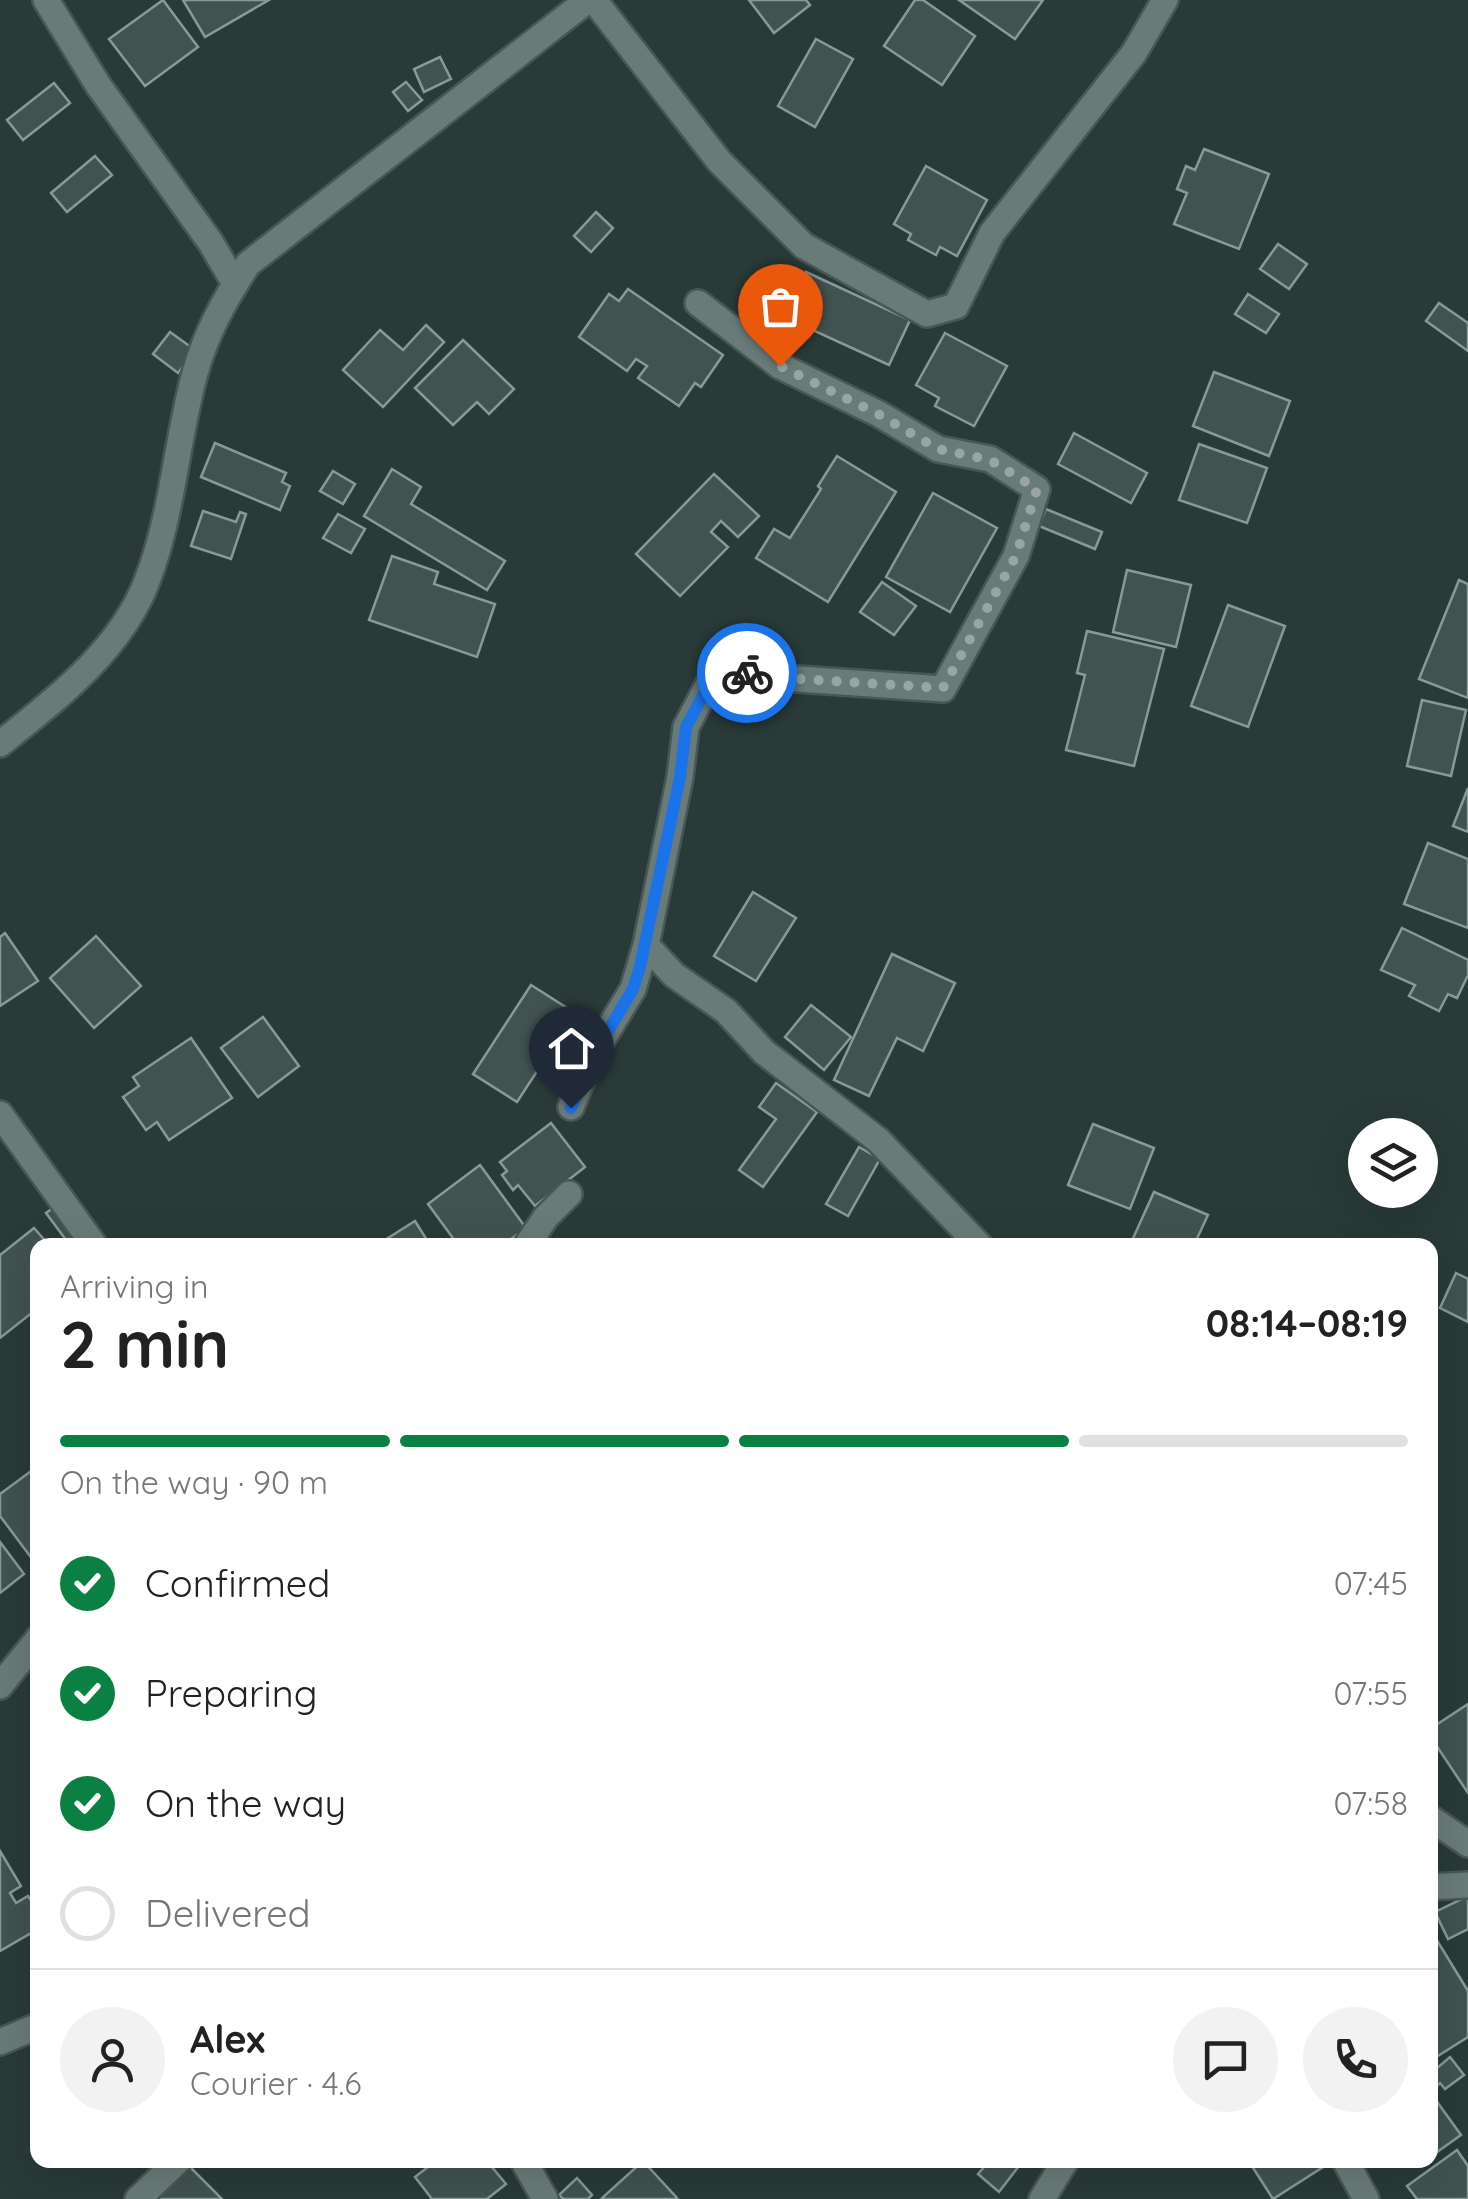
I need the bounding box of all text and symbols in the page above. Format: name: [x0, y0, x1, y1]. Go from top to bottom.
pin: [738, 264, 823, 367]
icon: bag: [753, 279, 808, 334]
courier: [697, 623, 797, 723]
icon: bike: [720, 646, 775, 701]
pin: [529, 1006, 614, 1109]
icon: home: [544, 1021, 599, 1076]
map controls: [1348, 1118, 1438, 1208]
button: layers: [1348, 1118, 1438, 1208]
text: Arriving in: [60, 1266, 209, 1306]
text: 08:14–08:19: [1206, 1299, 1408, 1347]
text: 2 min: [60, 1303, 229, 1384]
text: On the way · 90 m: [60, 1462, 328, 1502]
icon: check: [60, 1556, 115, 1611]
text: Confirmed: [145, 1559, 330, 1607]
text: 07:45: [1334, 1563, 1408, 1603]
icon: check: [60, 1666, 115, 1721]
text: Preparing: [145, 1669, 317, 1717]
text: 07:55: [1333, 1673, 1408, 1713]
icon: check: [60, 1776, 115, 1831]
text: On the way: [145, 1779, 346, 1827]
text: 07:58: [1334, 1783, 1408, 1823]
text: Delivered: [145, 1889, 311, 1937]
button: person: [60, 2007, 165, 2112]
button: chat: [1173, 2007, 1278, 2112]
button: phone: [1303, 2007, 1408, 2112]
text: Alex: [190, 2015, 265, 2063]
text: Courier · 4.6: [190, 2063, 362, 2103]

